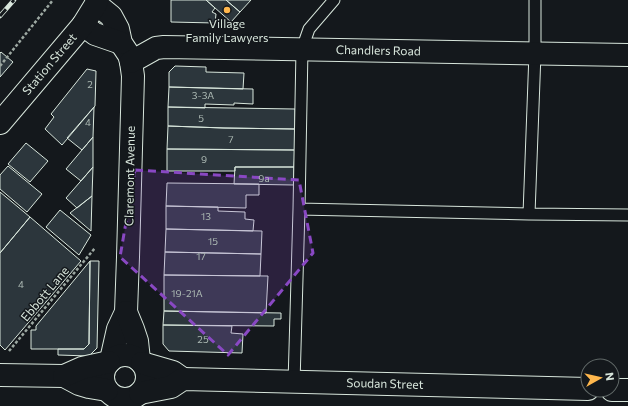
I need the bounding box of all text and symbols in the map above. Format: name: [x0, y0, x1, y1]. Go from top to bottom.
marker: Village Family Lawyers: [222, 5, 232, 15]
place label: Village Family Lawyers: [185, 16, 269, 44]
street label: Station Street: [19, 30, 79, 97]
street label: Chandlers Road: [336, 42, 421, 57]
house number: 2: [87, 78, 93, 90]
house number: 3-3A: [192, 89, 214, 101]
house number: 5: [198, 112, 204, 124]
house number: 4: [85, 116, 91, 128]
street label: Claremont Avenue: [121, 126, 137, 226]
house number: 7: [228, 133, 234, 145]
house number: 9: [201, 153, 207, 165]
house number: 9a: [258, 172, 270, 184]
house number: 13: [201, 210, 211, 222]
house number: 15: [208, 235, 218, 247]
house number: 17: [196, 250, 206, 262]
street label: Ebbott Lane: [17, 263, 71, 323]
house number: 4: [18, 278, 24, 290]
house number: 19-21A: [171, 287, 203, 299]
house number: 25: [197, 333, 209, 345]
north arrow: [580, 358, 620, 398]
text: N: [603, 372, 617, 382]
street label: Soudan Street: [346, 375, 424, 391]

